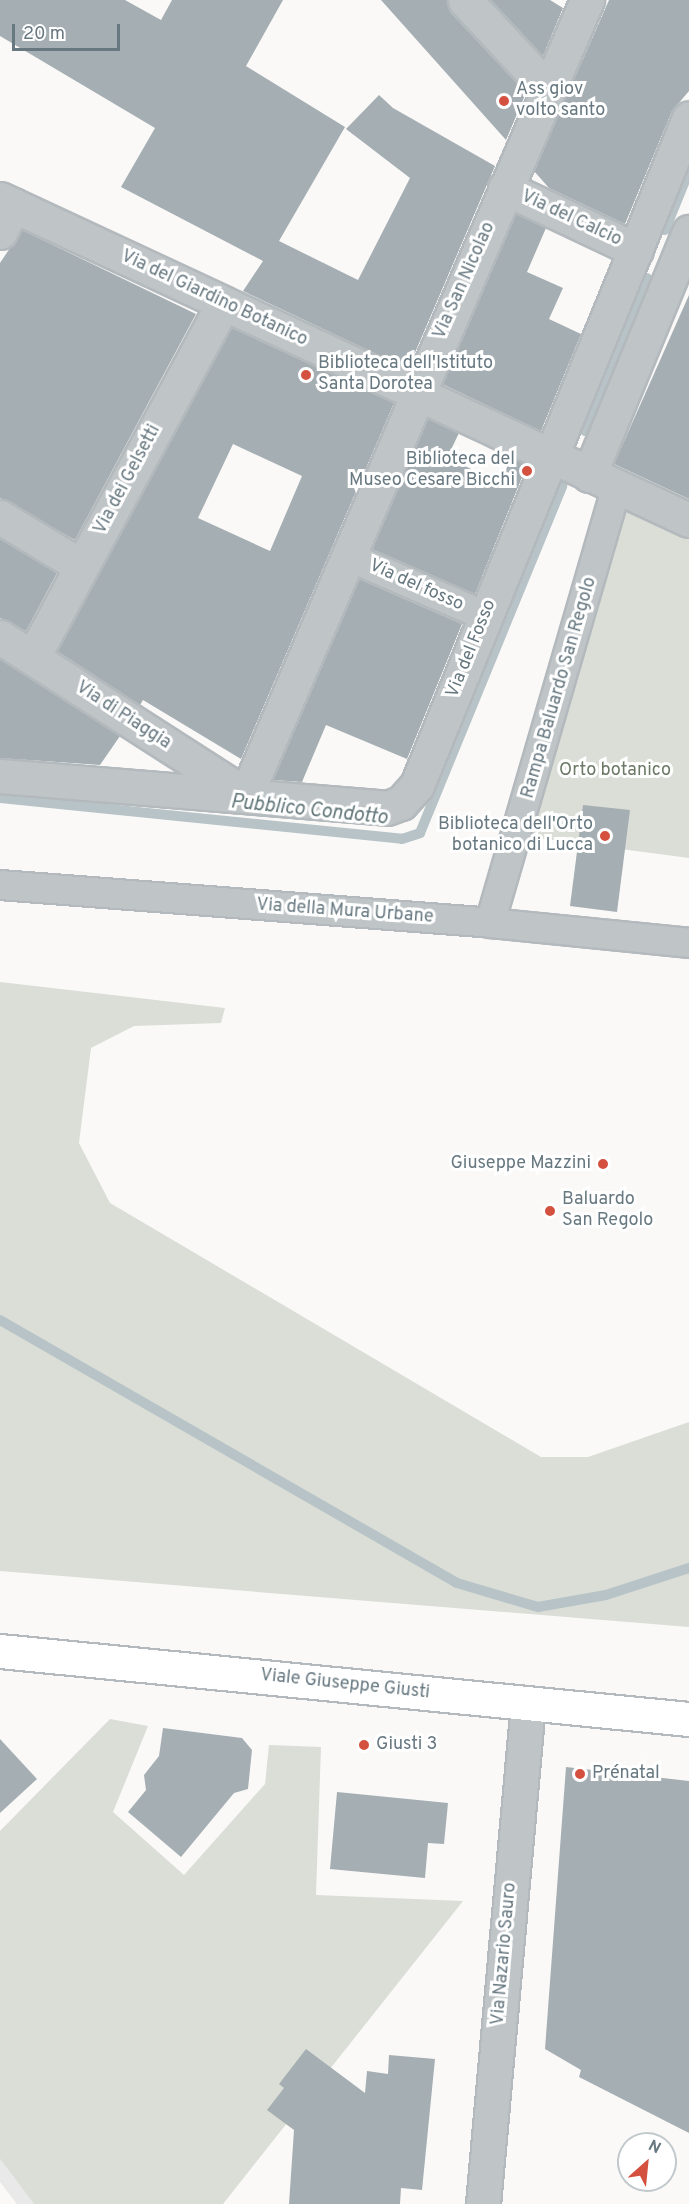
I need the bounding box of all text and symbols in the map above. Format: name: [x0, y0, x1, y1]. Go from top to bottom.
scale bar: [15, 12, 123, 50]
text: 20 m: [23, 23, 65, 46]
place label: Ass giov volto santo: [516, 80, 605, 122]
marker: Ass giov volto santo: [497, 94, 511, 108]
street label: Via del Calcio: [517, 186, 625, 252]
street label: Via San Nicolao: [430, 219, 500, 343]
street label: Via del Giardino Botanico: [117, 246, 311, 352]
place label: Biblioteca dell'Istituto Santa Dorotea: [318, 354, 493, 397]
marker: Biblioteca dell'Istituto Santa Dorotea: [299, 368, 313, 382]
street label: Via dei Gelsetti: [90, 422, 166, 538]
place label: Biblioteca del Museo Cesare Bicchi: [349, 450, 515, 492]
marker: Biblioteca del Museo Cesare Bicchi: [520, 464, 534, 478]
street label: Via del fosso: [366, 556, 466, 616]
street label: Rampa Baluardo San Regolo: [518, 575, 602, 801]
street label: Via del Fosso: [442, 597, 502, 701]
street label: Via di Piaggia: [71, 677, 175, 755]
park label: Orto botanico: [559, 760, 671, 782]
water label: Pubblico Condotto: [229, 791, 389, 831]
place label: Biblioteca dell'Orto botanico di Lucca: [438, 815, 593, 858]
marker: Biblioteca dell'Orto botanico di Lucca: [598, 829, 612, 843]
street label: Via della Mura Urbane: [256, 895, 434, 929]
place label: Giuseppe Mazzini: [450, 1153, 591, 1175]
marker: Giuseppe Mazzini: [596, 1157, 610, 1171]
place label: Baluardo San Regolo: [562, 1190, 653, 1232]
marker: Baluardo San Regolo: [543, 1204, 557, 1218]
street label: Viale Giuseppe Giusti: [259, 1665, 431, 1705]
place label: Giusti 3: [376, 1734, 437, 1756]
marker: Giusti 3: [357, 1738, 371, 1752]
place label: Prénatal: [592, 1763, 660, 1785]
marker: Prénatal: [573, 1767, 587, 1781]
street label: Via Nazario Sauro: [488, 1882, 522, 2026]
north arrow: [617, 2132, 677, 2192]
text: N: [645, 2136, 664, 2159]

